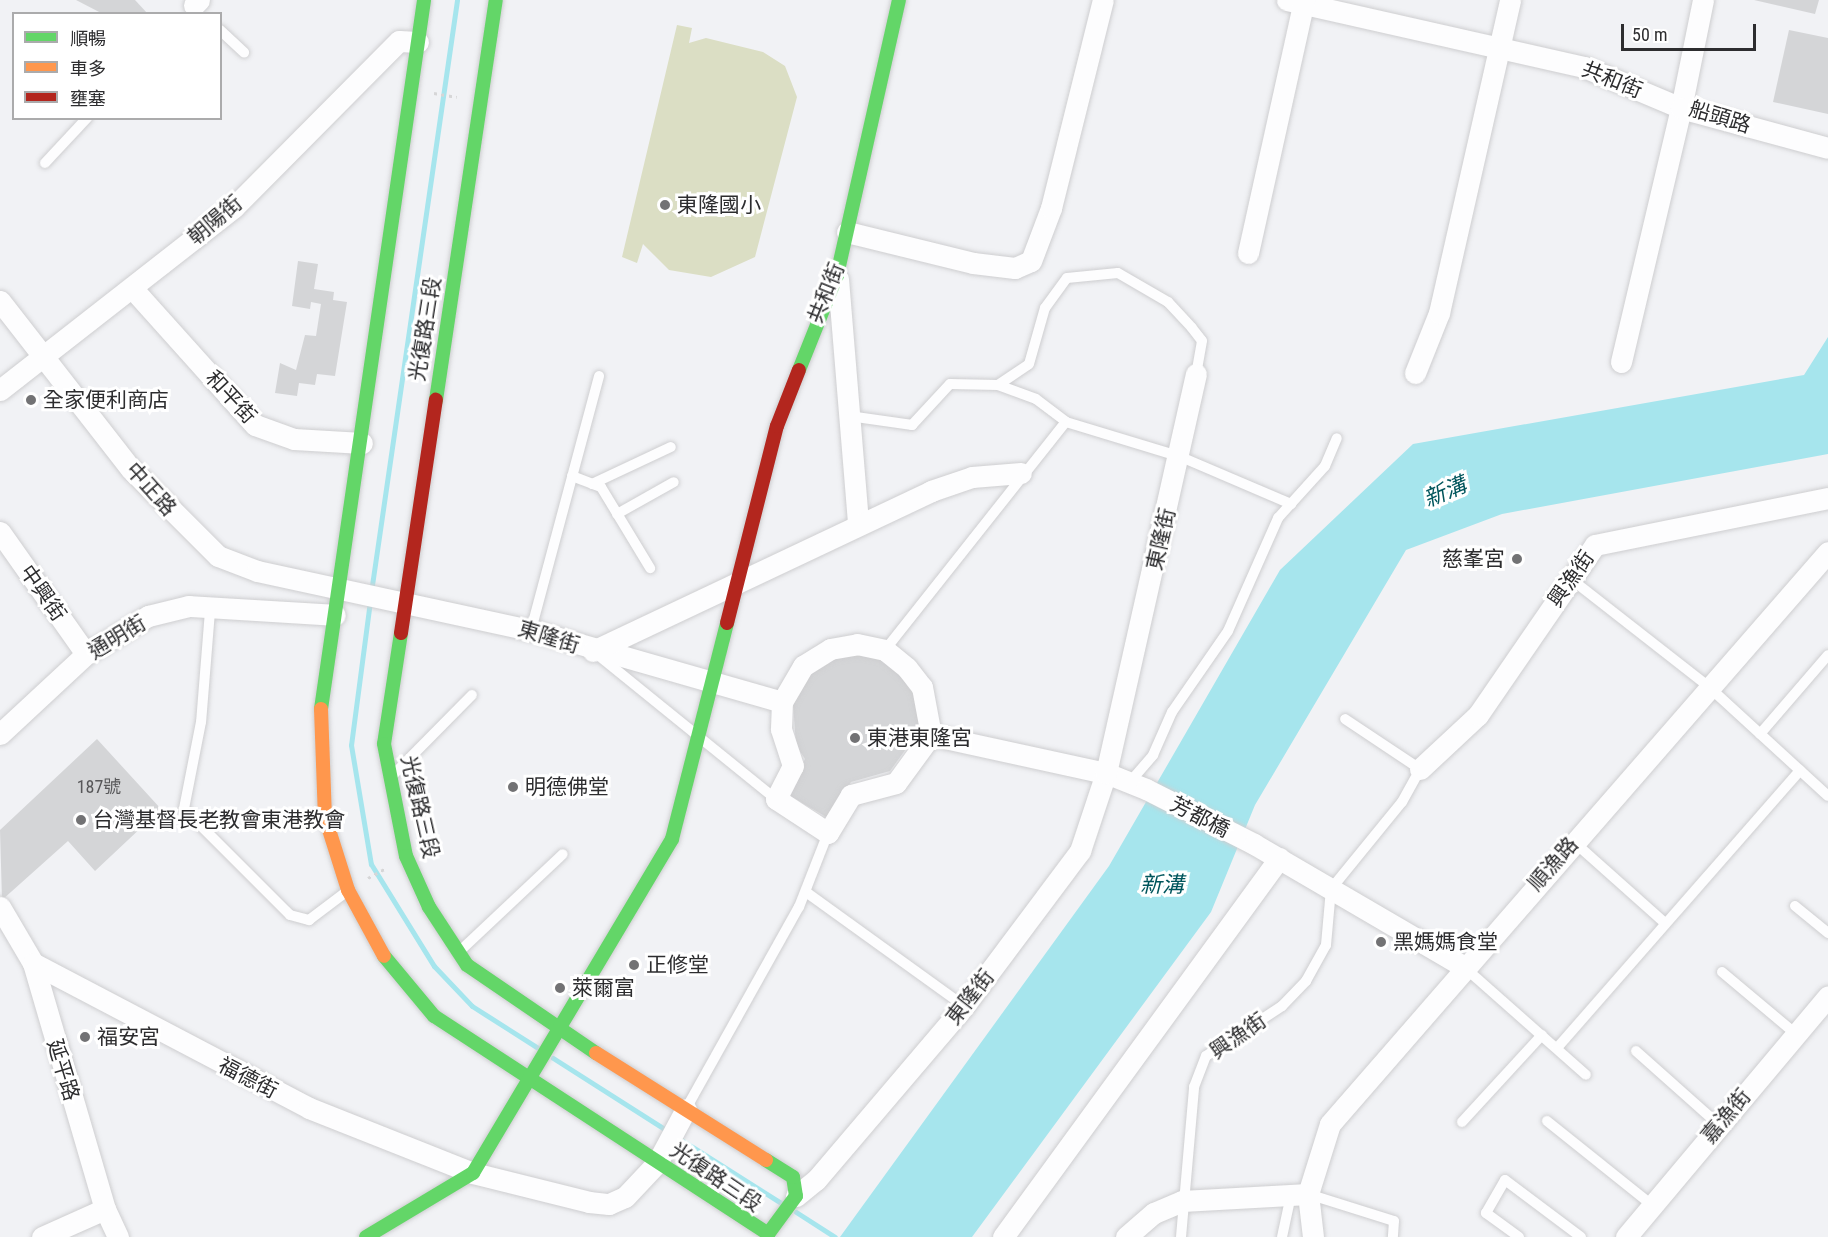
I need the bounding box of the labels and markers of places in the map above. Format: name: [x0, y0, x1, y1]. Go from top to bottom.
place label: 東隆國小: [677, 192, 761, 218]
marker: 東隆國小: [658, 198, 672, 212]
place label: 全家便利商店: [43, 387, 169, 413]
marker: 全家便利商店: [24, 393, 38, 407]
place label: 慈峯宮: [1442, 546, 1505, 572]
marker: 慈峯宮: [1510, 552, 1524, 566]
place label: 東港東隆宮: [867, 725, 972, 751]
marker: 東港東隆宮: [848, 731, 862, 745]
place label: 明德佛堂: [525, 774, 609, 800]
marker: 明德佛堂: [506, 780, 520, 794]
place label: 台灣基督長老教會東港教會: [93, 807, 345, 833]
marker: 台灣基督長老教會東港教會: [74, 813, 88, 827]
place label: 黑媽媽食堂: [1393, 929, 1498, 955]
marker: 黑媽媽食堂: [1374, 935, 1388, 949]
place label: 正修堂: [646, 952, 709, 978]
marker: 正修堂: [627, 958, 641, 972]
place label: 萊爾富: [572, 975, 635, 1001]
marker: 萊爾富: [553, 981, 567, 995]
place label: 福安宮: [97, 1024, 160, 1050]
marker: 福安宮: [78, 1030, 92, 1044]

